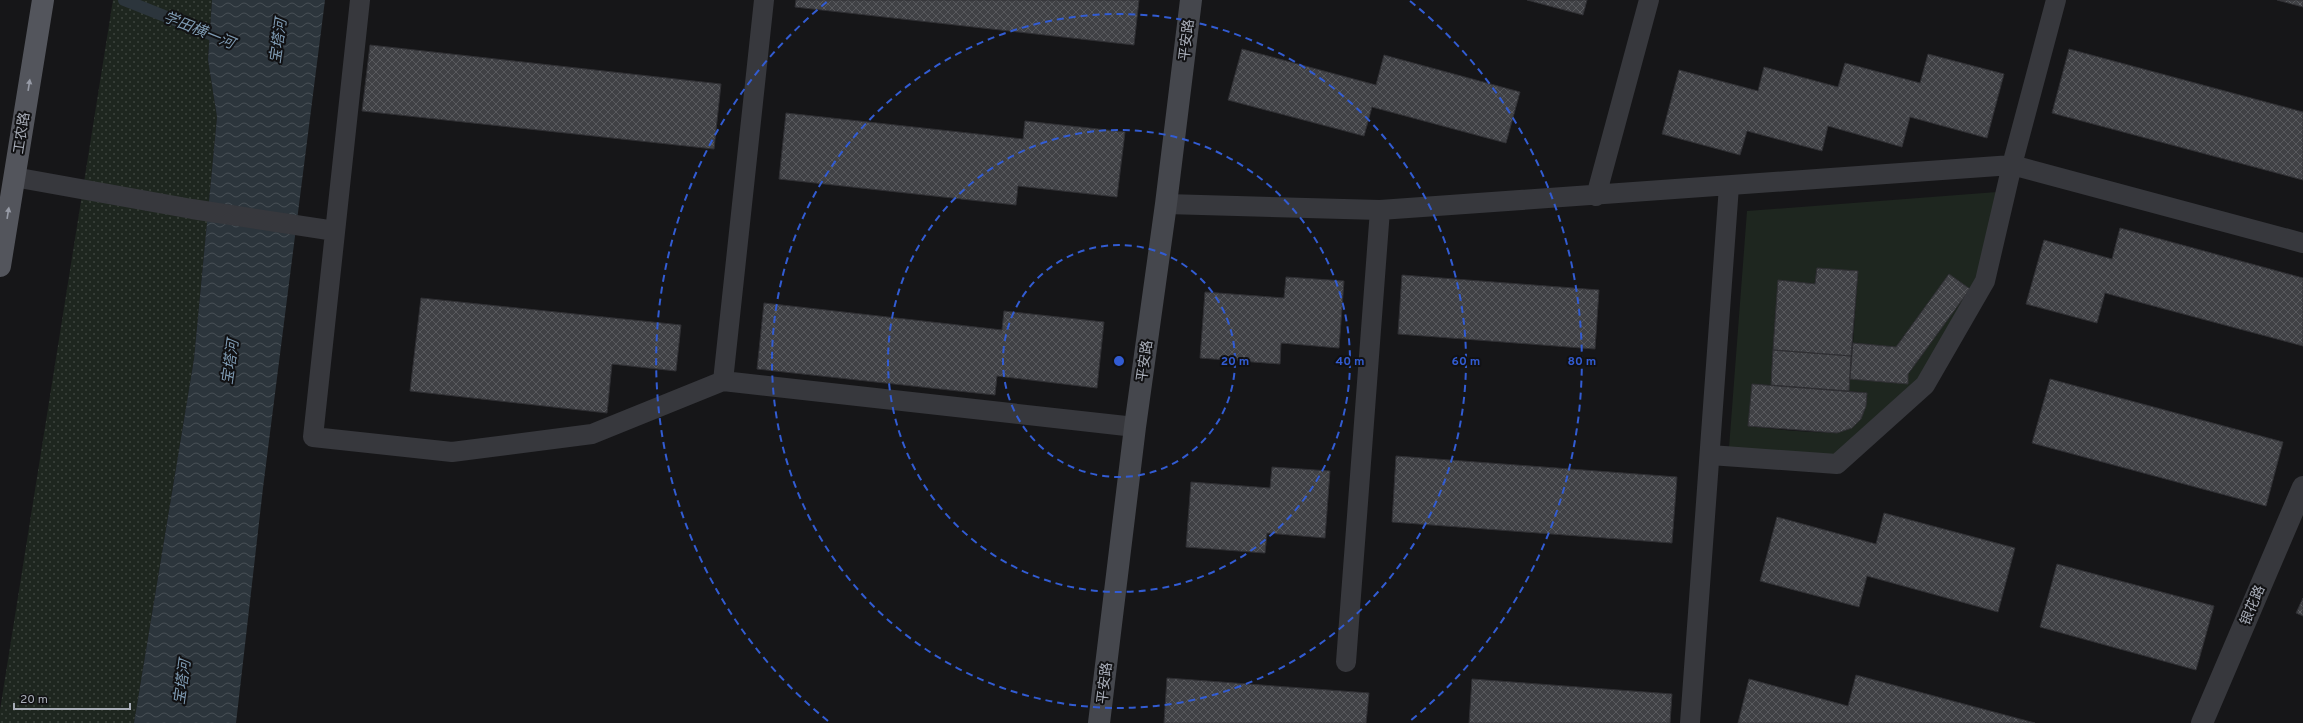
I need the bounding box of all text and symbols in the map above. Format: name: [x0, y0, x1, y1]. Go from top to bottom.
water label: 学田横一河: [160, 9, 240, 55]
water label: 宝塔河: [267, 15, 292, 65]
street label: 平安路: [1176, 18, 1198, 62]
one-way arrow: [26, 79, 32, 91]
street label: 工农路: [11, 111, 34, 155]
one-way arrow: [5, 207, 11, 219]
water label: 宝塔河: [219, 336, 244, 386]
street label: 平安路: [1134, 339, 1157, 383]
centre of rings: [1112, 354, 1126, 368]
text: 20 m: [1221, 354, 1249, 370]
text: 40 m: [1335, 354, 1365, 370]
text: 60 m: [1452, 354, 1480, 370]
text: 80 m: [1568, 354, 1596, 370]
street label: 银花路: [2237, 583, 2269, 628]
water label: 宝塔河: [171, 656, 196, 706]
street label: 平安路: [1094, 661, 1116, 705]
scale bar: [14, 685, 130, 711]
text: 20 m: [20, 692, 48, 708]

